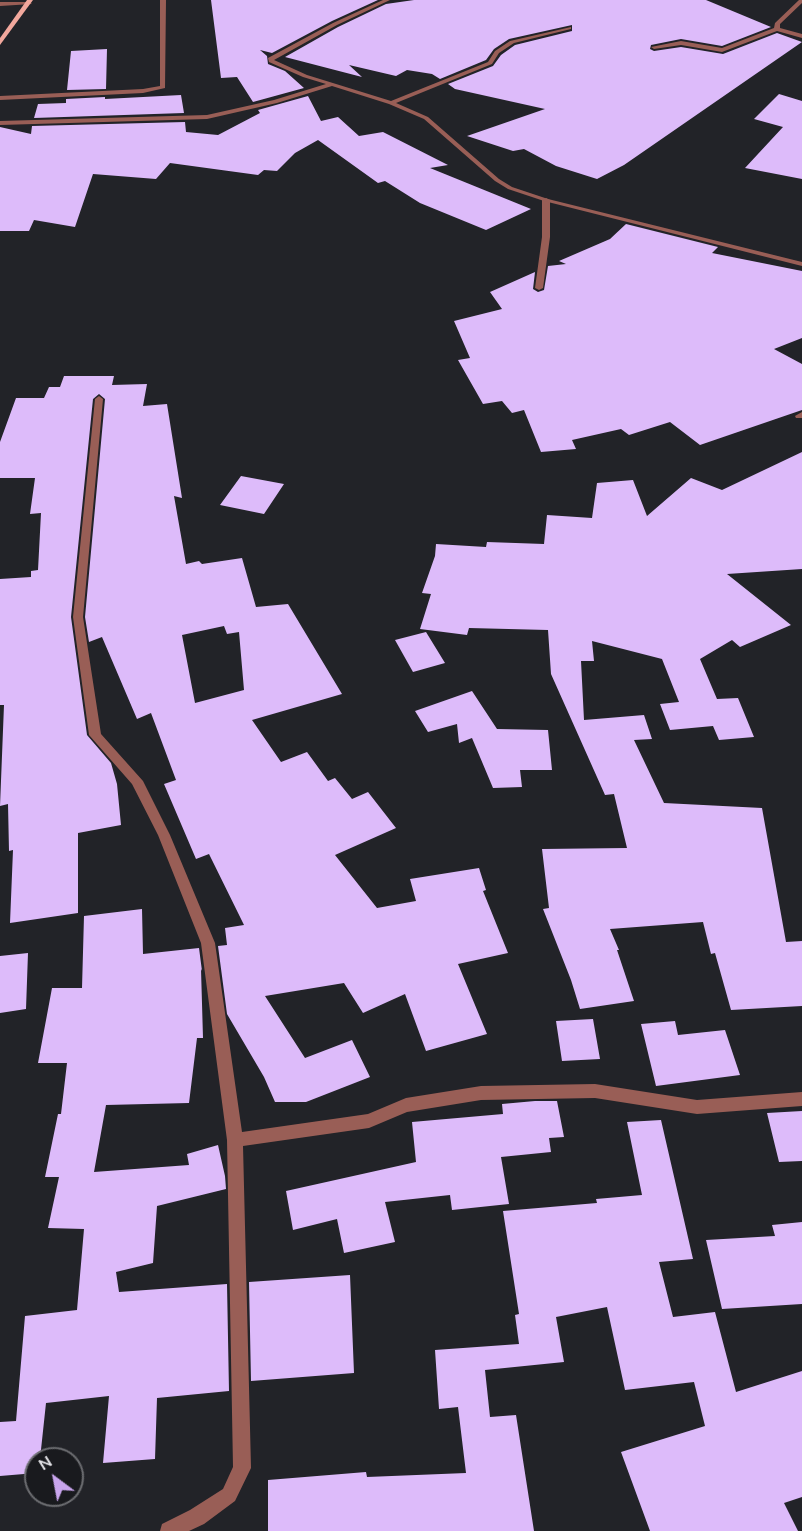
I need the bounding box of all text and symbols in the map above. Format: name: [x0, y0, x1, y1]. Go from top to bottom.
north arrow: [24, 1447, 84, 1507]
text: N: [35, 1451, 56, 1476]

